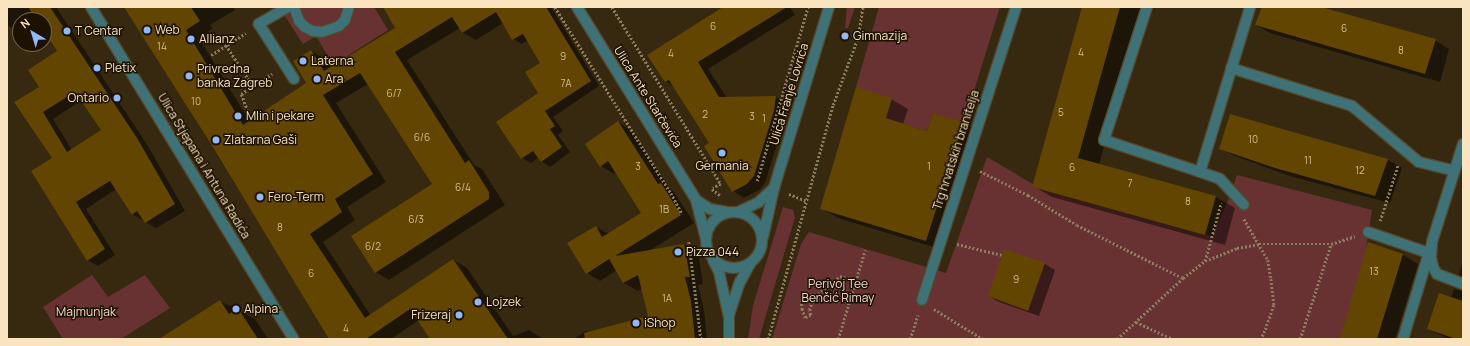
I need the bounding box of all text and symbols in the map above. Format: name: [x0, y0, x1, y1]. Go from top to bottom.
north arrow: [12, 12, 52, 52]
text: N: [17, 15, 33, 31]
house number: 6: [710, 21, 716, 33]
place label: Web: [155, 23, 180, 37]
house number: 6: [1341, 23, 1347, 35]
place label: T Centar: [75, 24, 123, 38]
marker: Web: [142, 25, 152, 35]
marker: T Centar: [62, 26, 72, 36]
place label: Gimnazija: [853, 29, 907, 43]
marker: Gimnazija: [840, 31, 850, 41]
place label: Allianz: [199, 32, 235, 46]
marker: Allianz: [186, 34, 196, 44]
house number: 14: [157, 41, 167, 53]
street label: Ulica Franje Lovrića: [767, 41, 811, 147]
street label: Ulica Ante Starčevića: [611, 44, 685, 150]
house number: 8: [1398, 45, 1404, 57]
house number: 4: [1078, 47, 1084, 59]
house number: 4: [668, 48, 674, 60]
house number: 9: [560, 51, 566, 63]
place label: Laterna: [311, 54, 353, 68]
marker: Laterna: [298, 56, 308, 66]
place label: Pletix: [105, 61, 136, 75]
place label: Privredna banka Zagreb: [197, 62, 272, 90]
marker: Pletix: [92, 63, 102, 73]
marker: Privredna banka Zagreb: [184, 71, 194, 81]
place label: Ara: [325, 72, 343, 86]
marker: Ara: [312, 74, 322, 84]
house number: 7A: [561, 78, 571, 90]
house number: 6/7: [386, 88, 402, 100]
street label: Trg hrvatskih branitelja: [930, 88, 982, 212]
place label: Ontario: [67, 91, 109, 105]
street label: Ulica Stjepana i Antuna Radića: [155, 91, 253, 241]
marker: Ontario: [112, 93, 122, 103]
house number: 10: [191, 96, 201, 108]
house number: 5: [1058, 107, 1064, 119]
place label: Mlin i pekare: [246, 109, 314, 123]
house number: 2: [702, 109, 708, 121]
marker: Mlin i pekare: [233, 111, 243, 121]
house number: 3: [749, 111, 755, 123]
house number: 1: [762, 113, 766, 125]
house number: 6/6: [414, 132, 430, 144]
place label: Zlatarna Gaši: [224, 133, 297, 147]
house number: 10: [1248, 134, 1258, 146]
marker: Zlatarna Gaši: [211, 135, 221, 145]
marker: Germania: [717, 148, 727, 158]
house number: 11: [1304, 155, 1312, 167]
place label: Germania: [695, 159, 749, 173]
house number: 3: [635, 161, 641, 173]
house number: 1: [927, 161, 931, 173]
house number: 6: [1069, 162, 1075, 174]
house number: 12: [1355, 165, 1365, 177]
house number: 7: [1127, 178, 1133, 190]
house number: 6/4: [455, 182, 471, 194]
place label: Fero-Term: [268, 190, 324, 204]
marker: Fero-Term: [255, 192, 265, 202]
house number: 8: [1185, 196, 1191, 208]
house number: 1B: [659, 204, 669, 216]
house number: 6/3: [408, 214, 424, 226]
house number: 8: [277, 222, 283, 234]
house number: 6/2: [365, 241, 381, 253]
place label: Pizza 044: [686, 245, 739, 259]
marker: Pizza 044: [673, 247, 683, 257]
house number: 13: [1369, 266, 1379, 278]
house number: 6: [308, 268, 314, 280]
house number: 9: [1013, 274, 1019, 286]
park label: Perivoj Tee Benčić Rimay: [802, 277, 874, 305]
house number: 1A: [662, 293, 672, 305]
place label: Lojzek: [486, 295, 521, 309]
marker: Lojzek: [473, 297, 483, 307]
place label: Alpina: [244, 302, 278, 316]
marker: Alpina: [231, 304, 241, 314]
park label: Majmunjak: [56, 305, 116, 319]
place label: Frizeraj: [411, 308, 451, 322]
marker: Frizeraj: [454, 310, 464, 320]
place label: iShop: [644, 316, 676, 330]
marker: iShop: [631, 318, 641, 328]
house number: 4: [343, 323, 349, 335]

